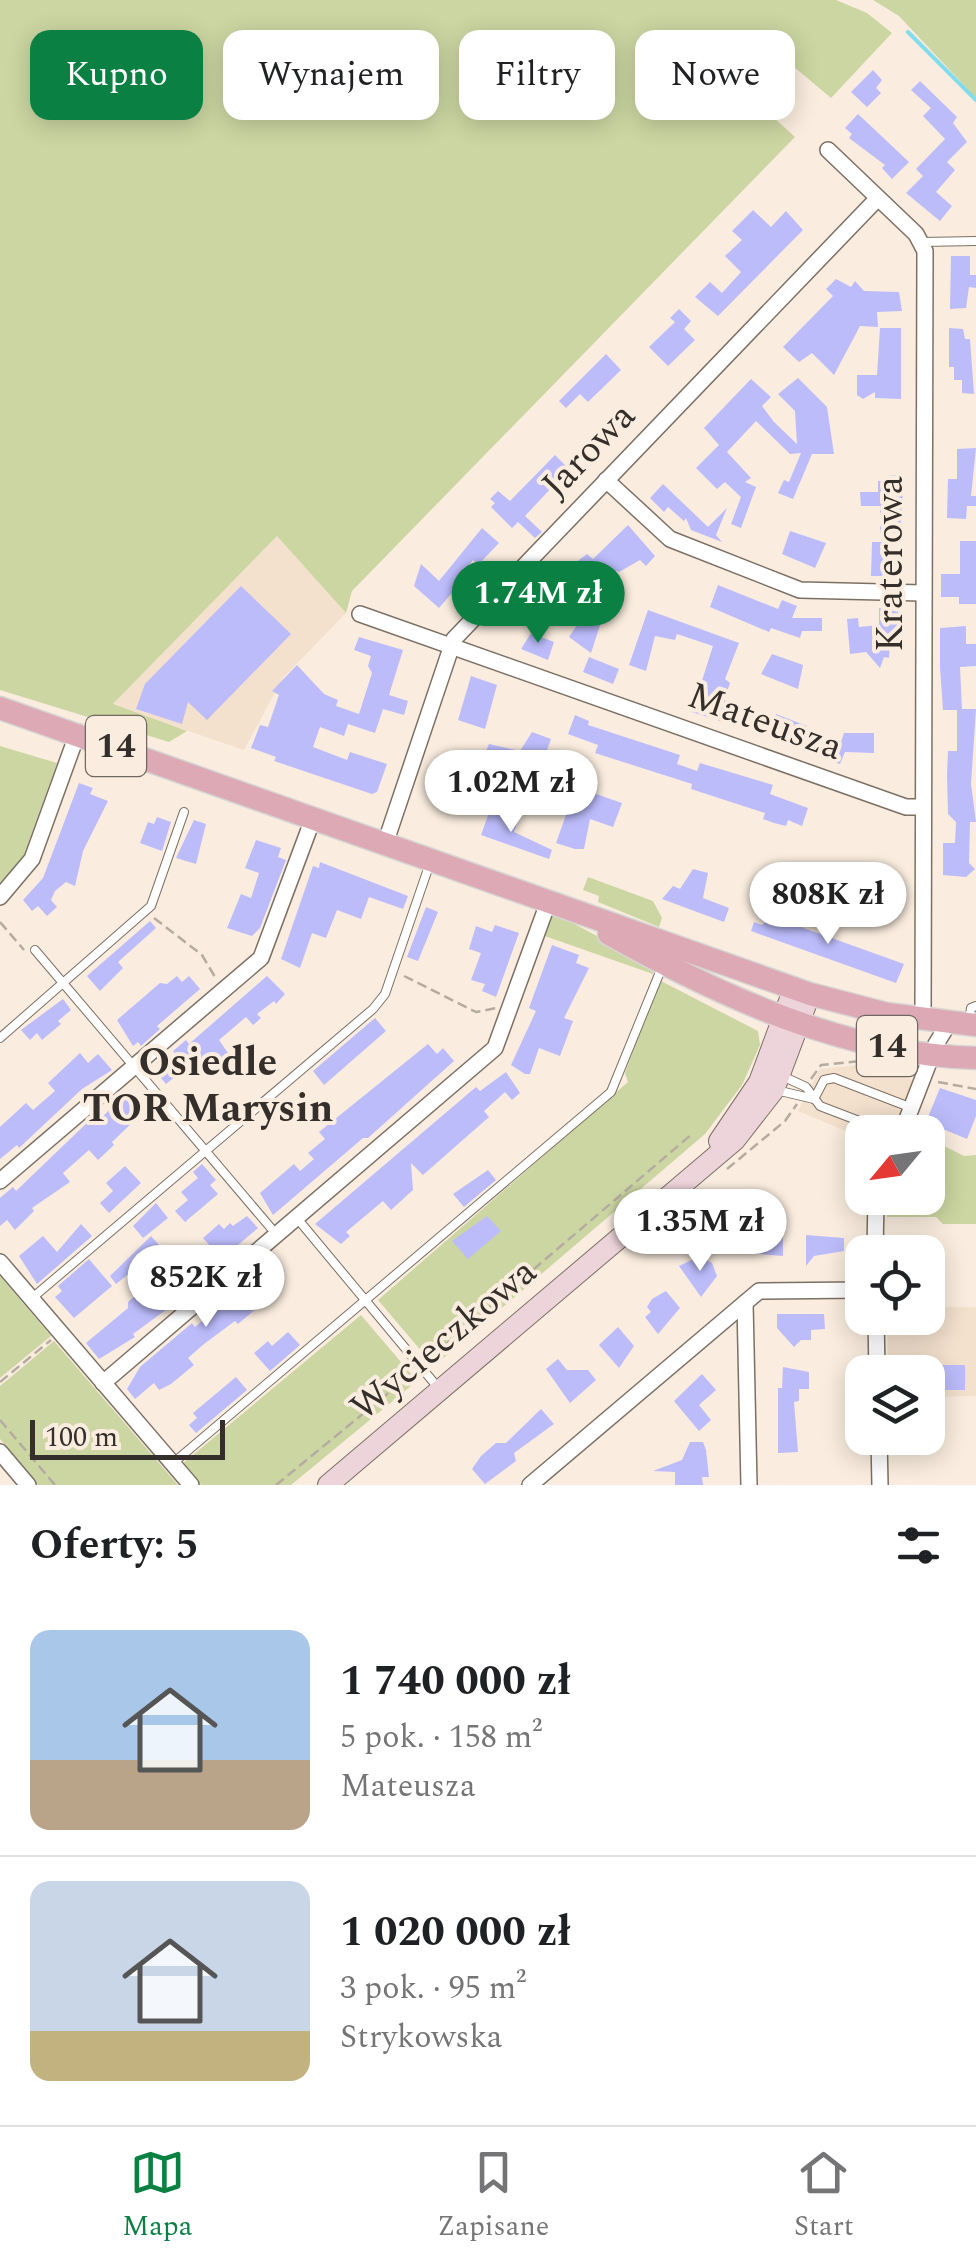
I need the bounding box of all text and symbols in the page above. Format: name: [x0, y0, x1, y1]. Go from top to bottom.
chip: Kupno: [30, 30, 203, 120]
chip: Wynajem: [223, 30, 439, 120]
chip: Filtry: [459, 30, 615, 120]
chip: Nowe: [635, 30, 795, 120]
street label: Jarowa: [528, 389, 650, 513]
street label: Kraterowa: [862, 476, 920, 652]
pin: 1.74M zł: [435, 561, 641, 646]
text: 1.74M zł: [474, 569, 602, 618]
street label: Mateusza: [679, 667, 851, 777]
road number: 14: [86, 716, 146, 776]
pin: 1.02M zł: [408, 750, 614, 835]
text: 1.02M zł: [447, 758, 575, 807]
pin: 808K zł: [736, 862, 920, 947]
text: 808K zł: [772, 870, 885, 919]
road number: 14: [857, 1016, 917, 1076]
district label: Osiedle TOR Marysin: [82, 1033, 334, 1140]
north arrow: [845, 1115, 945, 1215]
map controls: [845, 1115, 945, 1455]
pin: 1.35M zł: [597, 1189, 803, 1274]
text: 1.35M zł: [636, 1197, 764, 1246]
button: locate: [845, 1235, 945, 1335]
street label: Wycieczkowa: [338, 1244, 550, 1436]
pin: 852K zł: [114, 1245, 298, 1330]
text: 852K zł: [150, 1253, 263, 1302]
button: layers: [845, 1355, 945, 1455]
scale bar: [30, 1415, 225, 1460]
text: 100 m: [45, 1416, 118, 1459]
text: Oferty: 5: [30, 1514, 199, 1577]
icon: filters: [891, 1518, 946, 1573]
text: 1 740 000 zł: [340, 1650, 571, 1713]
icon: home: [110, 1670, 230, 1790]
text: 5 pok. · 158 m²: [340, 1713, 542, 1762]
text: Mateusza: [340, 1762, 476, 1811]
text: 1 020 000 zł: [340, 1901, 571, 1964]
icon: home: [110, 1921, 230, 2041]
text: 3 pok. · 95 m²: [340, 1964, 526, 2013]
text: Strykowska: [340, 2013, 502, 2062]
tab: Mapa: [122, 2145, 193, 2248]
tab: Zapisane: [437, 2145, 549, 2248]
tab: Start: [794, 2145, 854, 2248]

